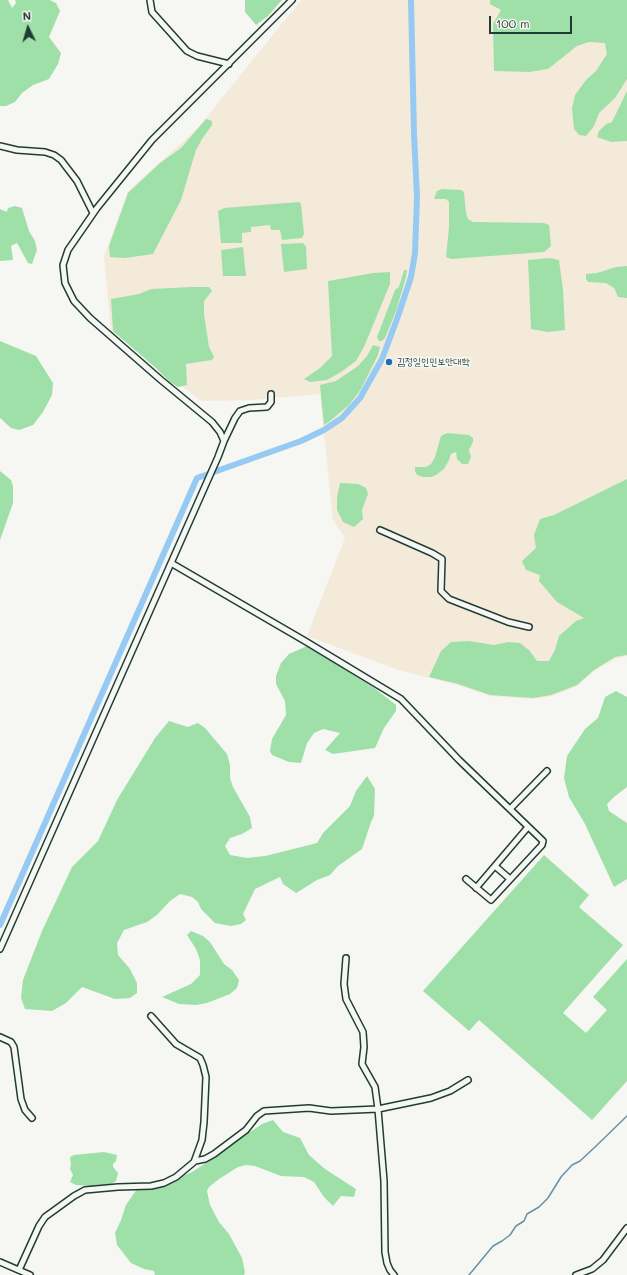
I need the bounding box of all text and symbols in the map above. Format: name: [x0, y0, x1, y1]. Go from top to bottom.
north arrow: [8, 8, 48, 48]
text: N: [22, 8, 32, 23]
scale bar: [491, 8, 574, 34]
text: 100 m: [496, 15, 530, 31]
place label: 김정일인민보안대학: [397, 356, 469, 368]
marker: 김정일인민보안대학: [384, 357, 394, 367]

